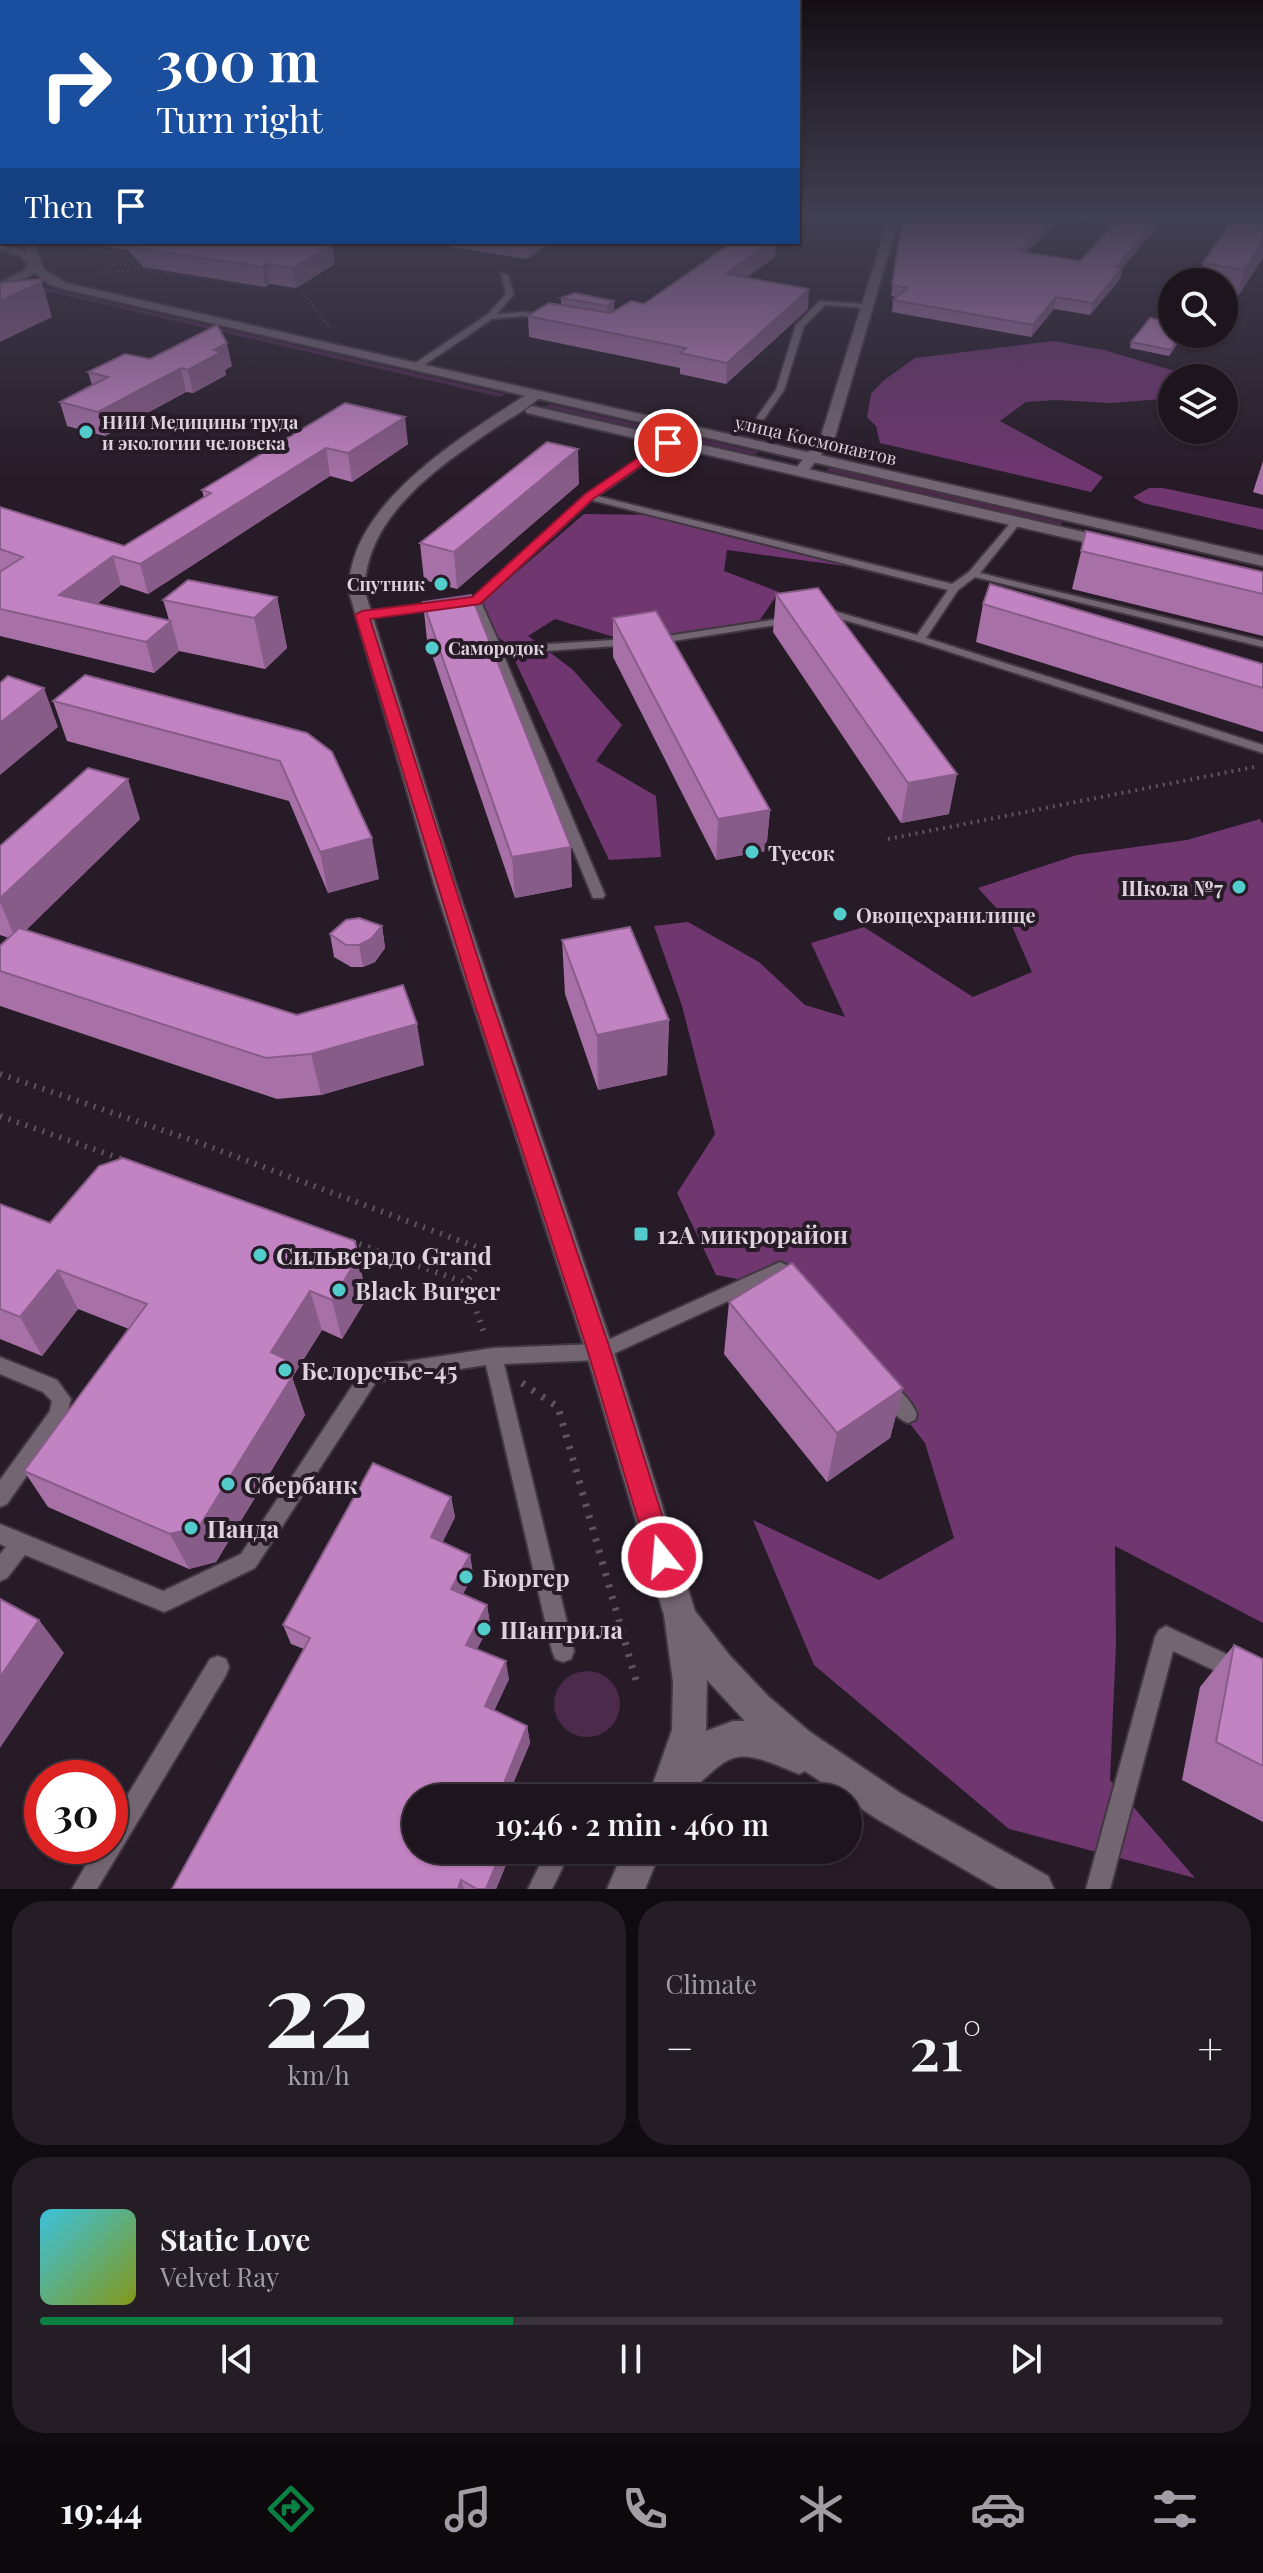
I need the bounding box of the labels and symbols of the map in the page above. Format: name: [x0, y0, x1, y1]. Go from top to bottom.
pin: [634, 409, 702, 477]
street label: улица Космонавтов: [732, 409, 900, 470]
place label: НИИ Медицины труда и экологии человека: [102, 410, 299, 455]
marker: НИИ Медицины труда и экологии человека: [77, 423, 95, 441]
place label: Спутник: [347, 572, 425, 596]
marker: Спутник: [432, 575, 450, 593]
place label: Самородок: [448, 636, 544, 660]
marker: Самородок: [423, 639, 441, 657]
place label: Туесок: [768, 839, 835, 866]
marker: Туесок: [743, 843, 761, 861]
place label: Школа №7: [1121, 874, 1224, 901]
marker: Школа №7: [1230, 878, 1248, 896]
place label: Овощехранилище: [856, 901, 1036, 928]
marker: Овощехранилище: [831, 905, 849, 923]
place label: 12А микрорайон: [657, 1218, 848, 1250]
marker: 12А микрорайон: [632, 1225, 650, 1243]
place label: Сильверадо Grand: [276, 1239, 492, 1271]
marker: Сильверадо Grand: [251, 1246, 269, 1264]
place label: Black Burger: [355, 1274, 501, 1306]
marker: Black Burger: [330, 1281, 348, 1299]
place label: Белоречье-45: [301, 1354, 458, 1386]
marker: Белоречье-45: [276, 1361, 294, 1379]
place label: Сбербанк: [244, 1468, 358, 1500]
marker: Сбербанк: [219, 1475, 237, 1493]
place label: Панда: [207, 1512, 280, 1544]
position arrow: [620, 1515, 704, 1599]
marker: Панда: [182, 1519, 200, 1537]
place label: Бюргер: [482, 1561, 570, 1593]
marker: Бюргер: [457, 1568, 475, 1586]
place label: Шангрила: [500, 1613, 623, 1645]
marker: Шангрила: [475, 1620, 493, 1638]
speed limit sign: 30: [24, 1760, 128, 1864]

